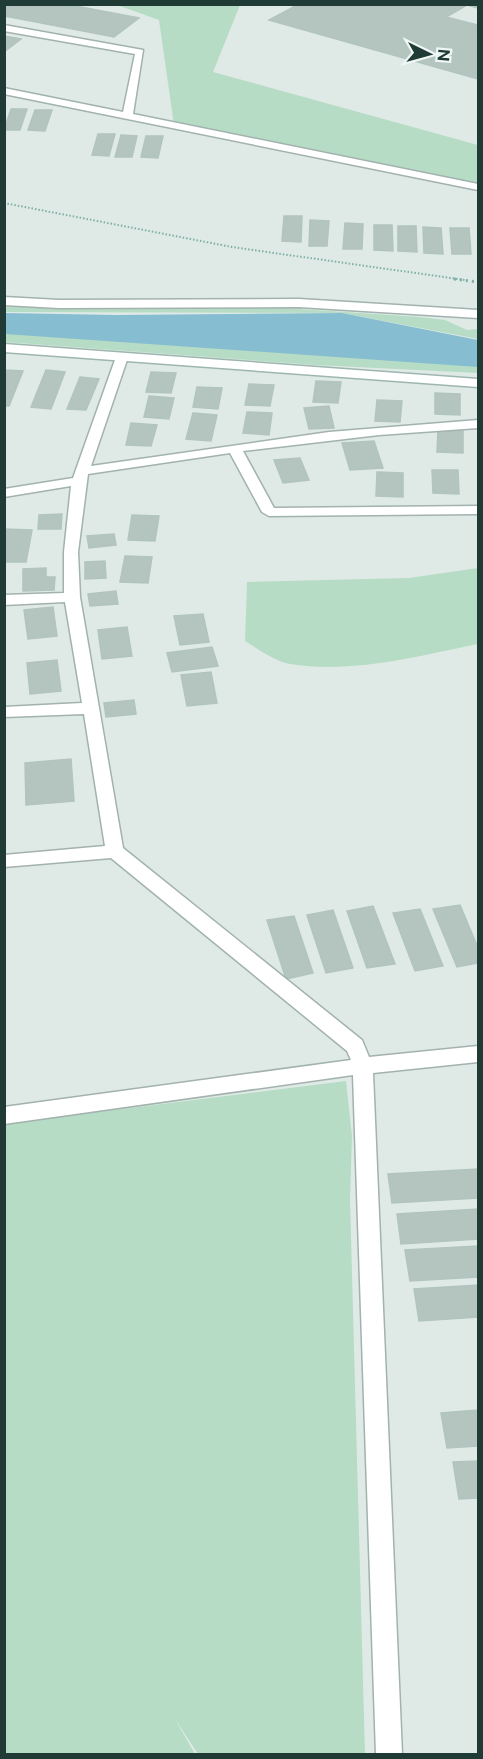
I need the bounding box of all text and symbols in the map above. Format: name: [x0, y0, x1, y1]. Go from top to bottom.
north arrow: [399, 24, 459, 84]
text: N: [433, 48, 453, 62]

